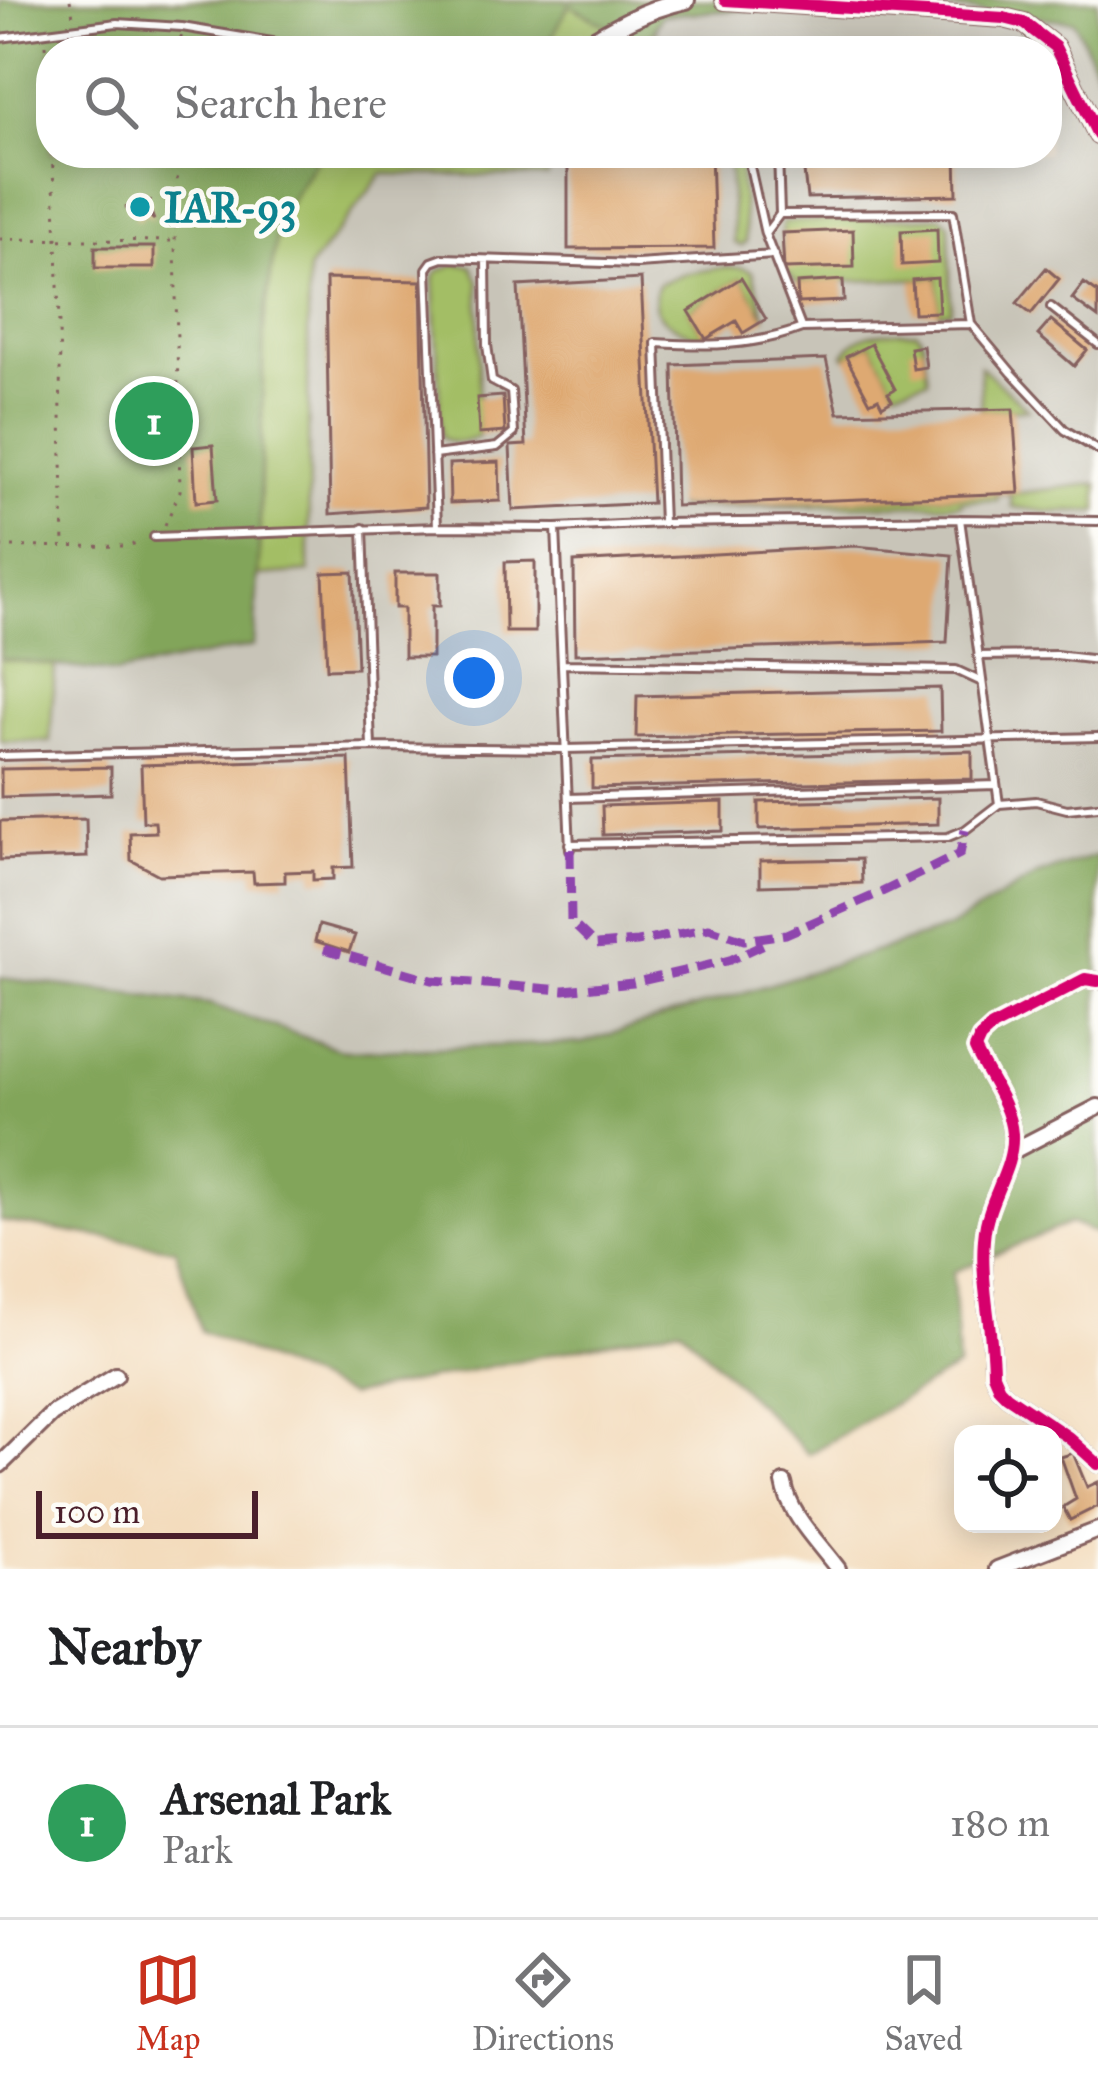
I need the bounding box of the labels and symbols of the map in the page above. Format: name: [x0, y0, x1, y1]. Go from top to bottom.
place label: IAR-93: [164, 182, 296, 234]
marker: IAR-93: [127, 194, 153, 220]
pin: 1: [115, 376, 193, 466]
your location: [444, 648, 504, 708]
scale bar: [36, 1485, 258, 1538]

